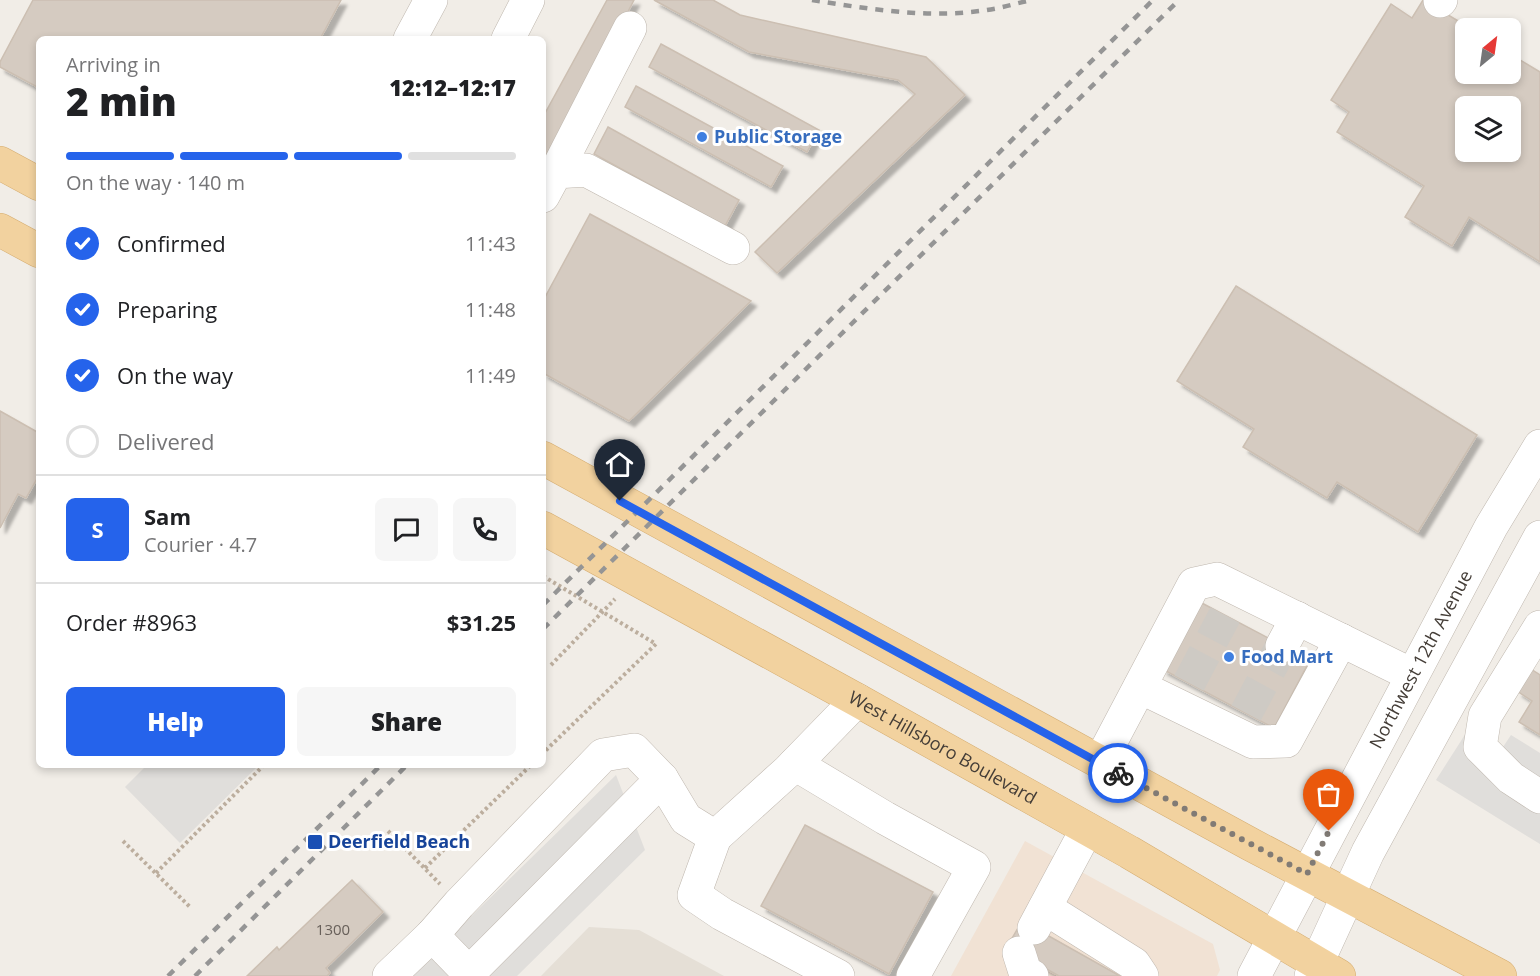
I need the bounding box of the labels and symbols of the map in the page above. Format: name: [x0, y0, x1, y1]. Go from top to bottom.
north arrow: [1455, 18, 1521, 84]
place label: Public Storage: [714, 124, 842, 148]
marker: Public Storage: [695, 130, 709, 144]
pin: [594, 439, 645, 501]
street label: Northwest 12th Avenue: [1363, 566, 1477, 752]
place label: Food Mart: [1241, 644, 1333, 668]
marker: Food Mart: [1222, 650, 1236, 664]
street label: West Hillsboro Boulevard: [845, 685, 1041, 809]
courier: [1088, 743, 1148, 803]
pin: [1303, 769, 1354, 831]
place label: Deerfield Beach: [328, 829, 470, 853]
marker: Deerfield Beach: [306, 833, 324, 851]
house number: 1300: [316, 919, 350, 939]

